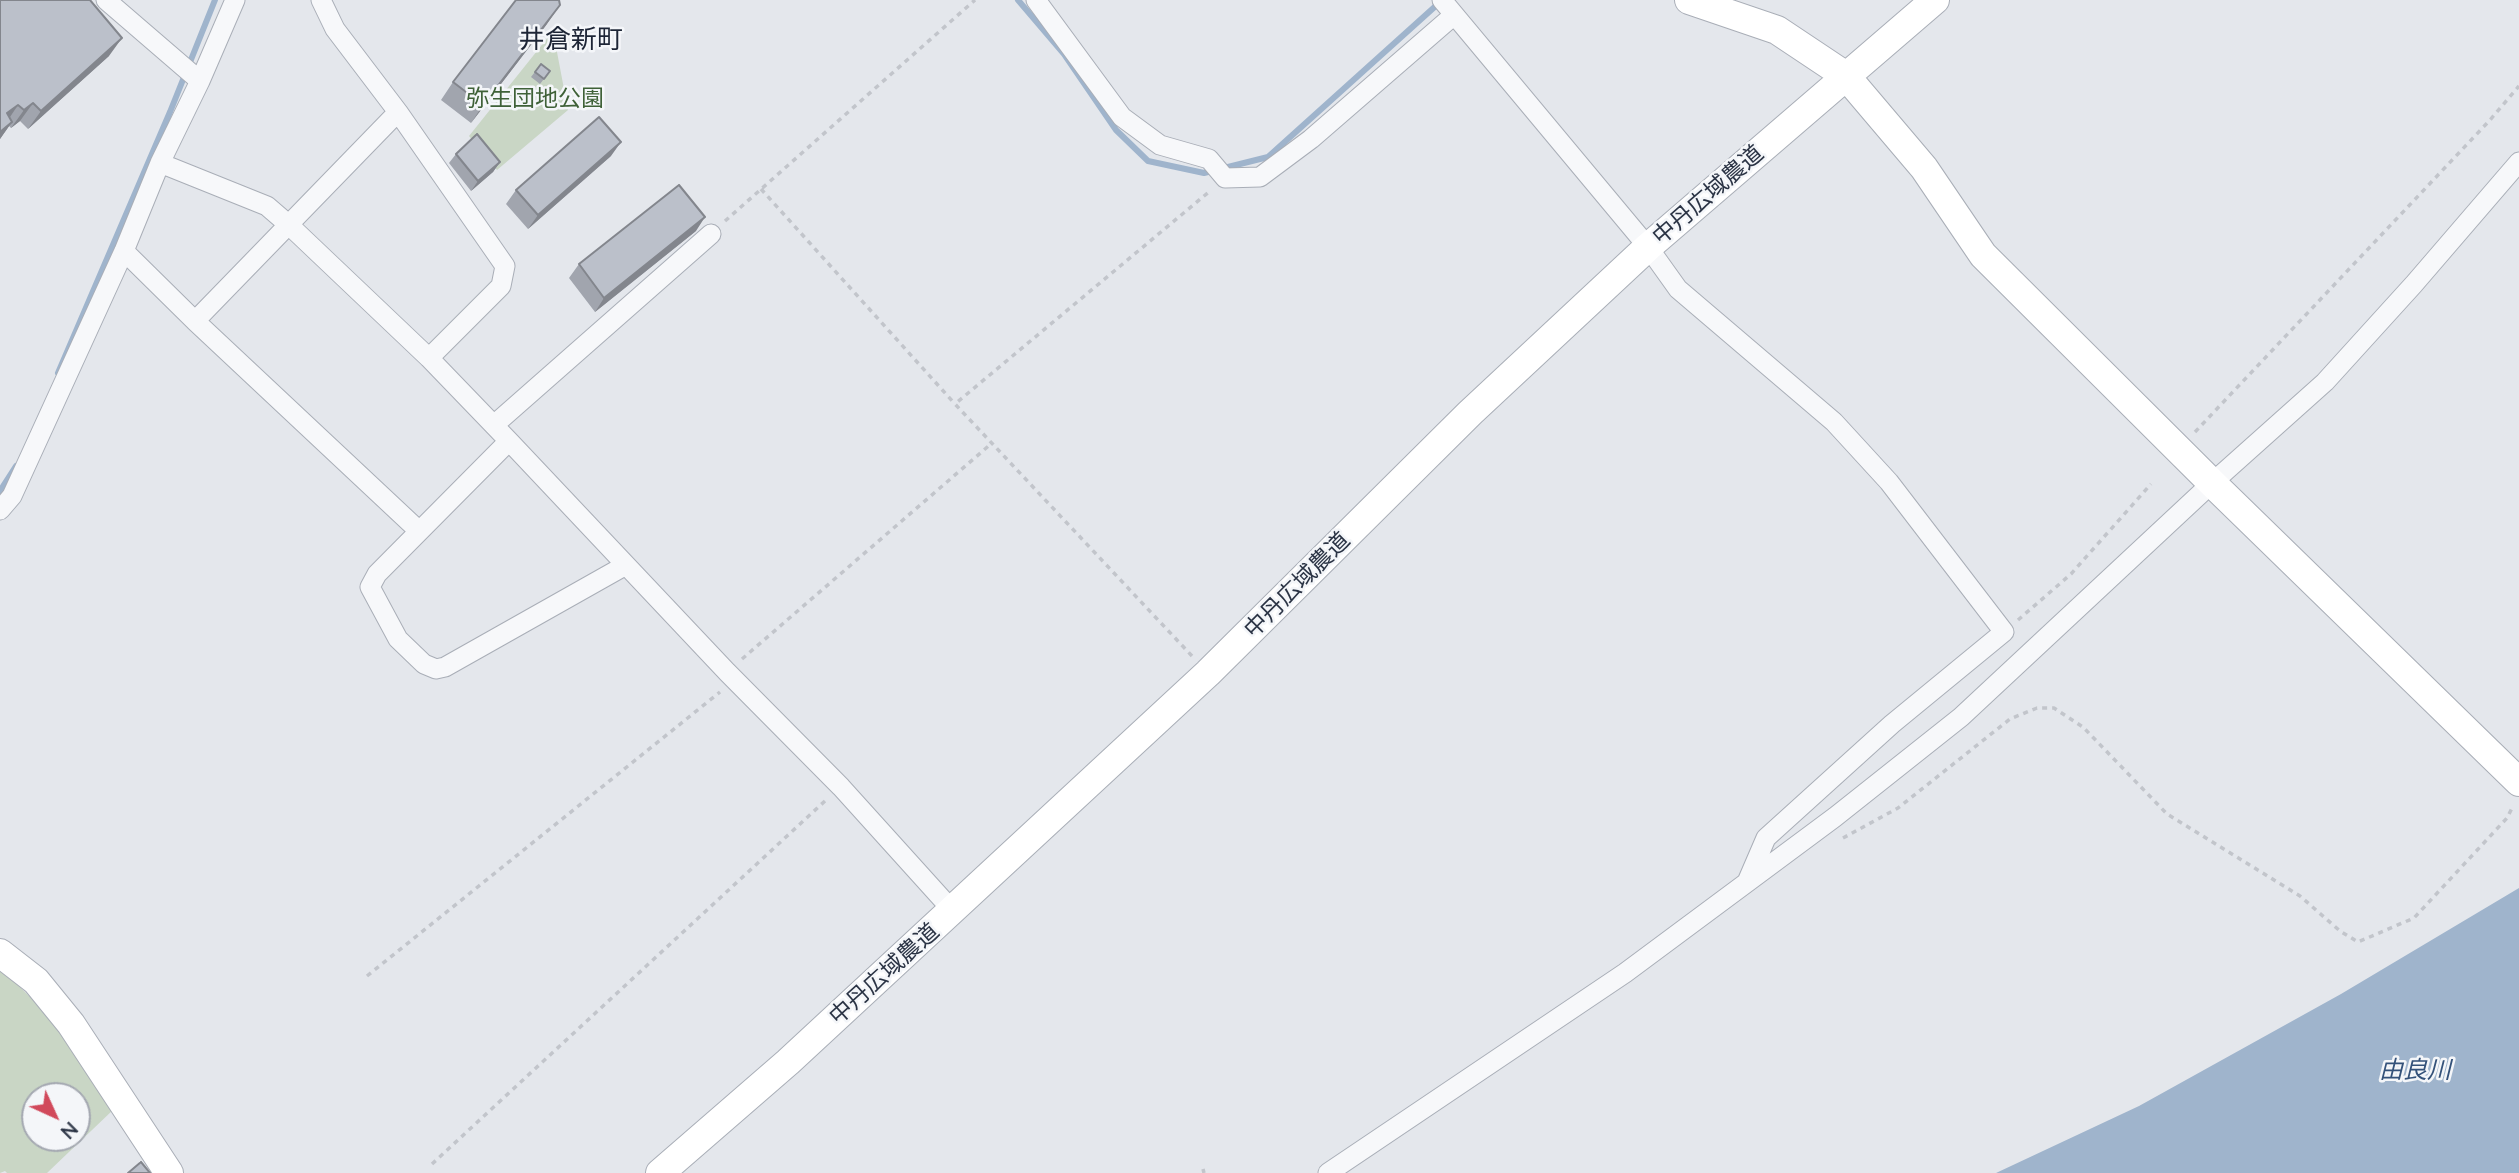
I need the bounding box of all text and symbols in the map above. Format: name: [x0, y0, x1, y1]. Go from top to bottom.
district label: 井倉新町: [519, 24, 623, 56]
park label: 弥生団地公園: [466, 85, 604, 113]
street label: 中丹広域農道: [1647, 139, 1769, 251]
street label: 中丹広域農道: [1238, 526, 1356, 644]
street label: 中丹広域農道: [823, 918, 945, 1030]
water label: 由良川: [2379, 1056, 2451, 1084]
north arrow: [21, 1082, 91, 1152]
text: N: [56, 1117, 83, 1144]

